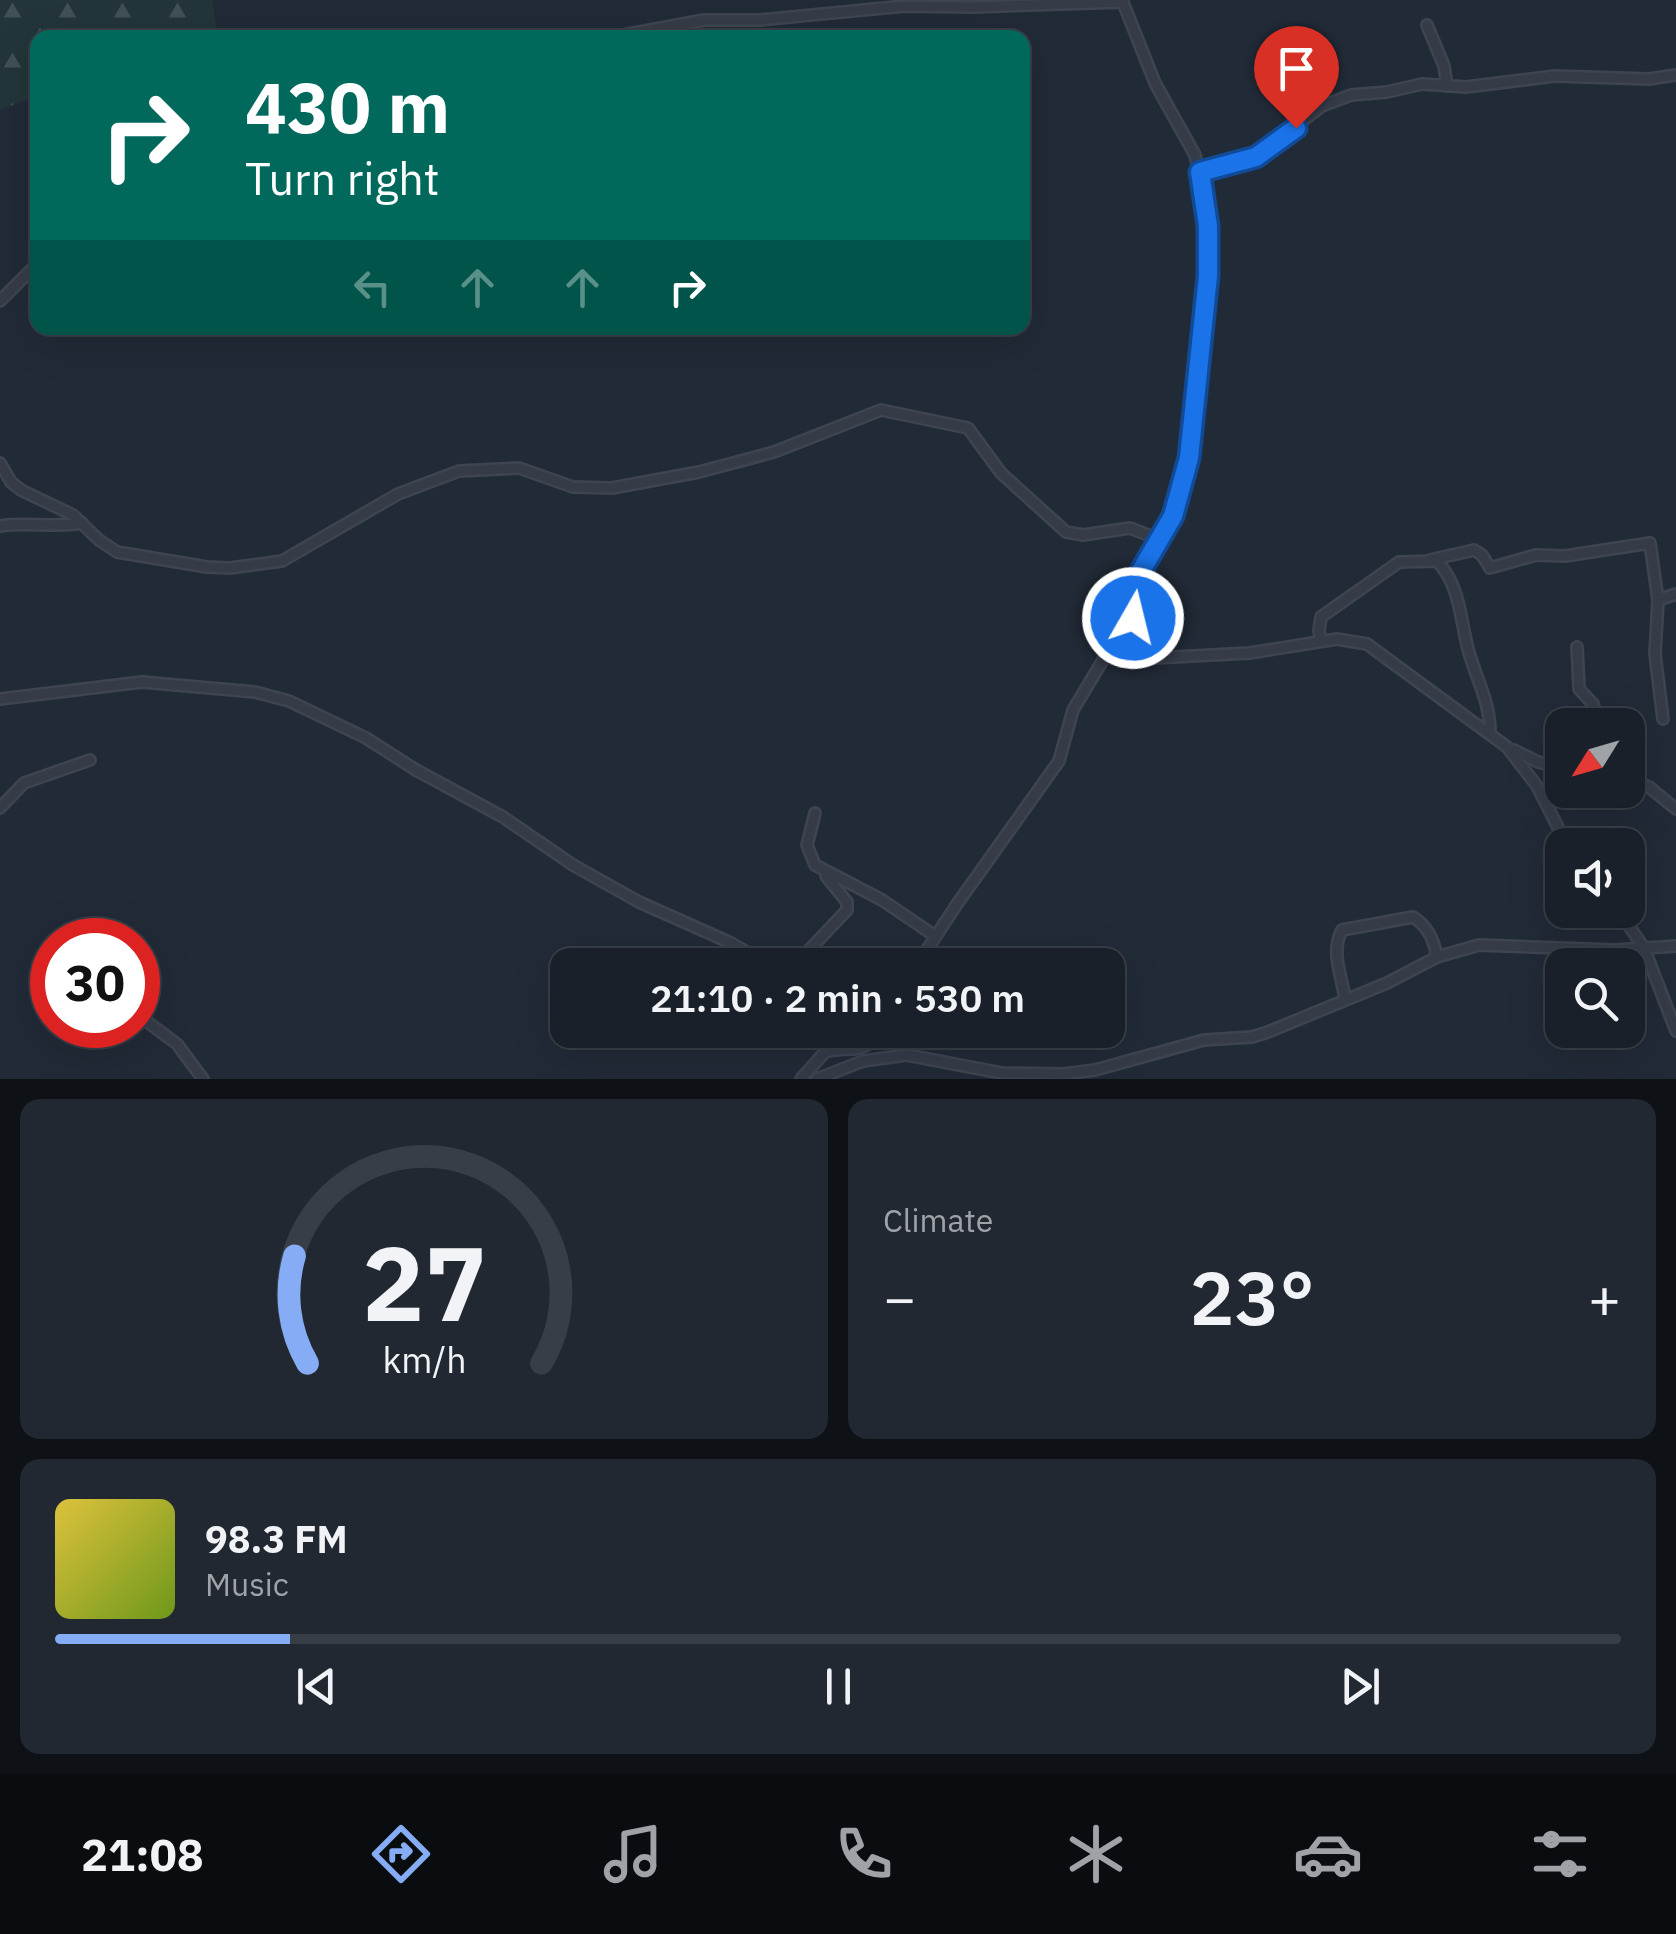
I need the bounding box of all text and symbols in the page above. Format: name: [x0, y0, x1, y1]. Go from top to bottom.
pin: [1254, 26, 1339, 129]
icon: arrive: [1269, 41, 1324, 96]
text: 430 m: [245, 61, 450, 152]
icon: right: [80, 70, 210, 200]
text: Turn right: [245, 149, 440, 207]
icon: left: [345, 260, 400, 315]
icon: ahead: [450, 260, 505, 315]
icon: ahead: [555, 260, 610, 315]
icon: right: [660, 260, 715, 315]
position arrow: [1081, 566, 1185, 670]
north arrow: [1545, 708, 1645, 808]
map controls: [1545, 708, 1645, 1048]
button: sound: [1545, 828, 1645, 928]
speed limit sign: 30: [30, 918, 160, 1048]
button: search: [1545, 948, 1645, 1048]
text: 21:10 · 2 min · 530 m: [650, 973, 1025, 1022]
text: Climate: [883, 1199, 993, 1241]
text: 27: [362, 1214, 486, 1350]
text: 23°: [1189, 1248, 1315, 1346]
text: −: [883, 1262, 916, 1333]
text: +: [1588, 1262, 1621, 1333]
text: km/h: [382, 1336, 466, 1383]
text: 98.3 FM: [205, 1514, 348, 1563]
text: Music: [205, 1563, 289, 1605]
icon: previous: [289, 1659, 344, 1714]
icon: pause: [811, 1659, 866, 1714]
icon: next: [1333, 1659, 1388, 1714]
icon: directions: [366, 1819, 436, 1889]
icon: music: [598, 1819, 668, 1889]
icon: phone: [829, 1819, 899, 1889]
icon: climate: [1061, 1819, 1131, 1889]
icon: car: [1293, 1819, 1363, 1889]
icon: filters: [1525, 1819, 1595, 1889]
text: 21:08: [81, 1825, 204, 1883]

